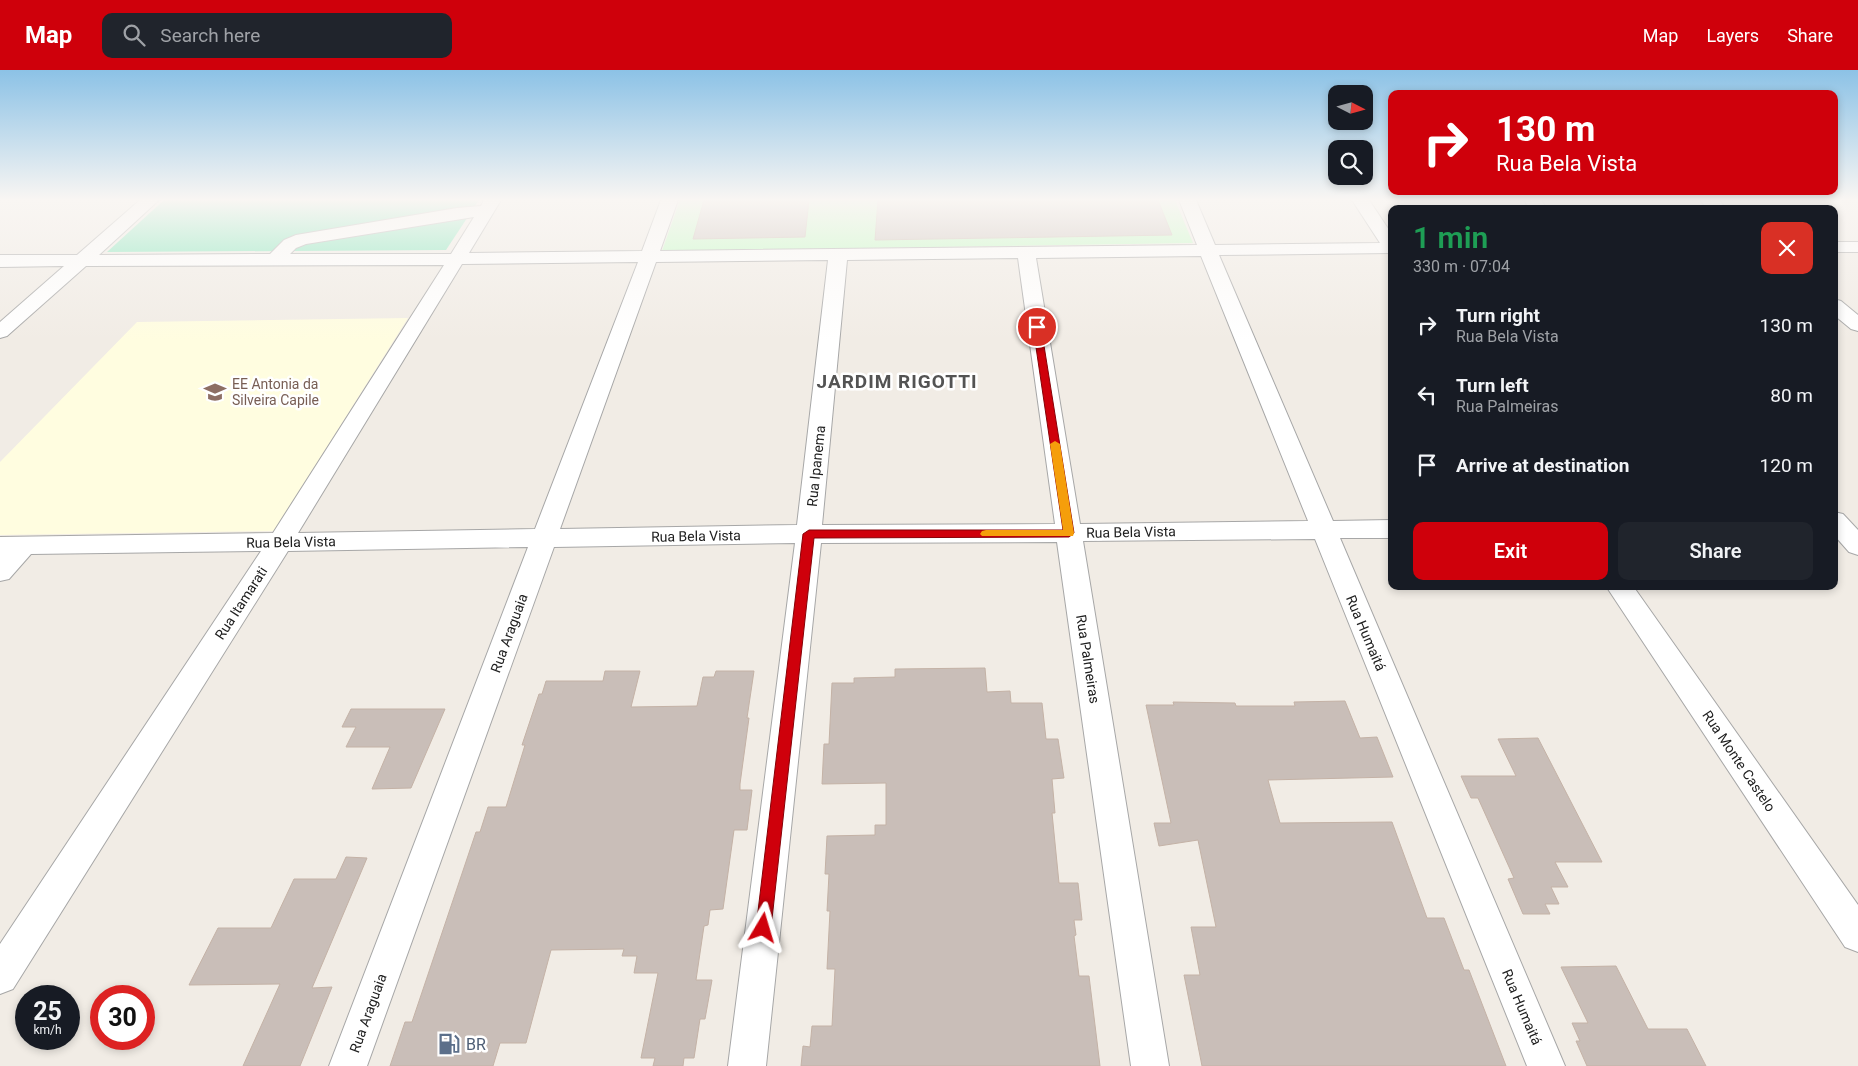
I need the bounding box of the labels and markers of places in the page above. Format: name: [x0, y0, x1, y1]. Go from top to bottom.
pin: [1016, 306, 1058, 348]
place label: EE Antonia da Silveira Capile: [232, 376, 319, 408]
school or university icon: EE Antonia da Silveira Capile: [202, 379, 228, 405]
fuel station icon: BR: [436, 1031, 462, 1057]
place label: BR: [466, 1035, 486, 1054]

